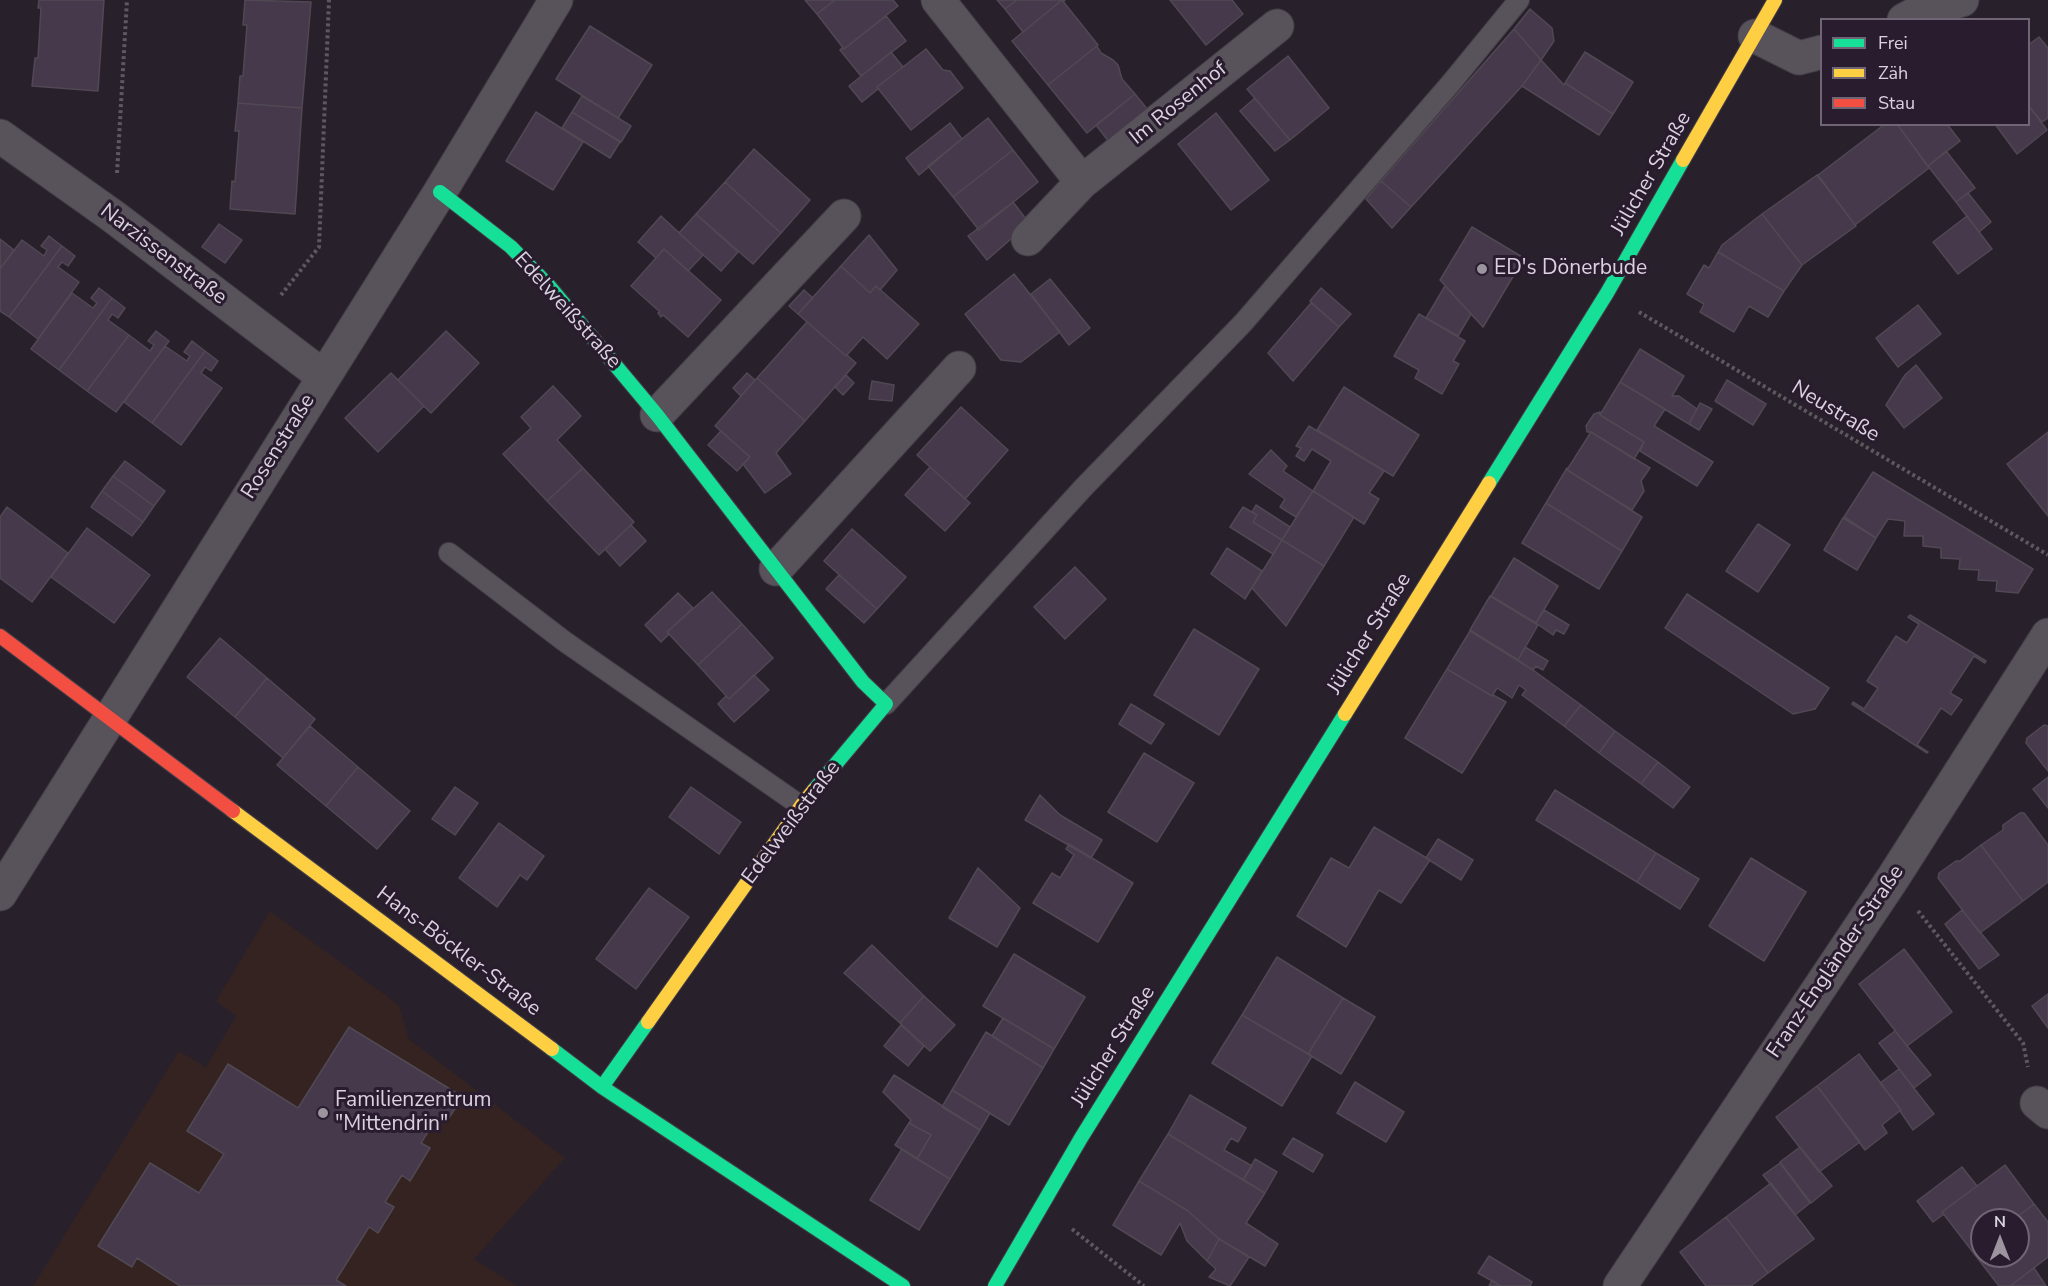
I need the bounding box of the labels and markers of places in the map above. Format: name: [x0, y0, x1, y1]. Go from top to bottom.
place label: ED's Dönerbude: [1494, 256, 1647, 282]
marker: ED's Dönerbude: [1475, 262, 1489, 276]
place label: Familienzentrum "Mittendrin": [335, 1088, 491, 1138]
marker: Familienzentrum "Mittendrin": [316, 1106, 330, 1120]

